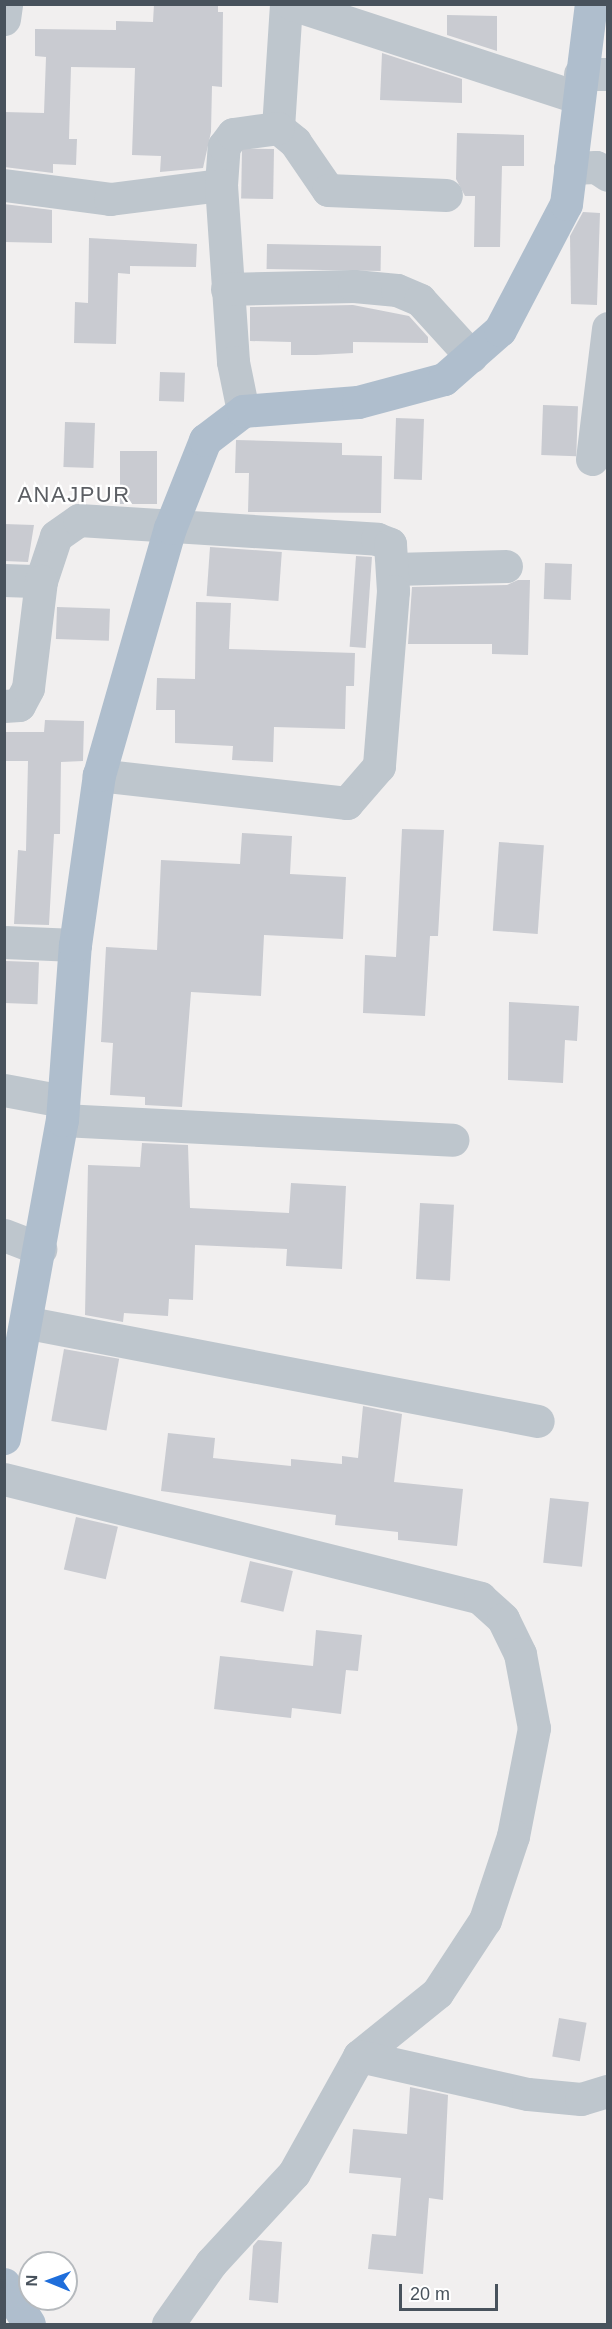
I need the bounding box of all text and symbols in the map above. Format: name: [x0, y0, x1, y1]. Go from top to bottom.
district label: ANAJPUR: [17, 482, 131, 508]
north arrow: [18, 2251, 78, 2311]
scale bar: [402, 2272, 501, 2310]
text: N: [23, 2275, 40, 2287]
text: 20 m: [410, 2284, 450, 2304]

